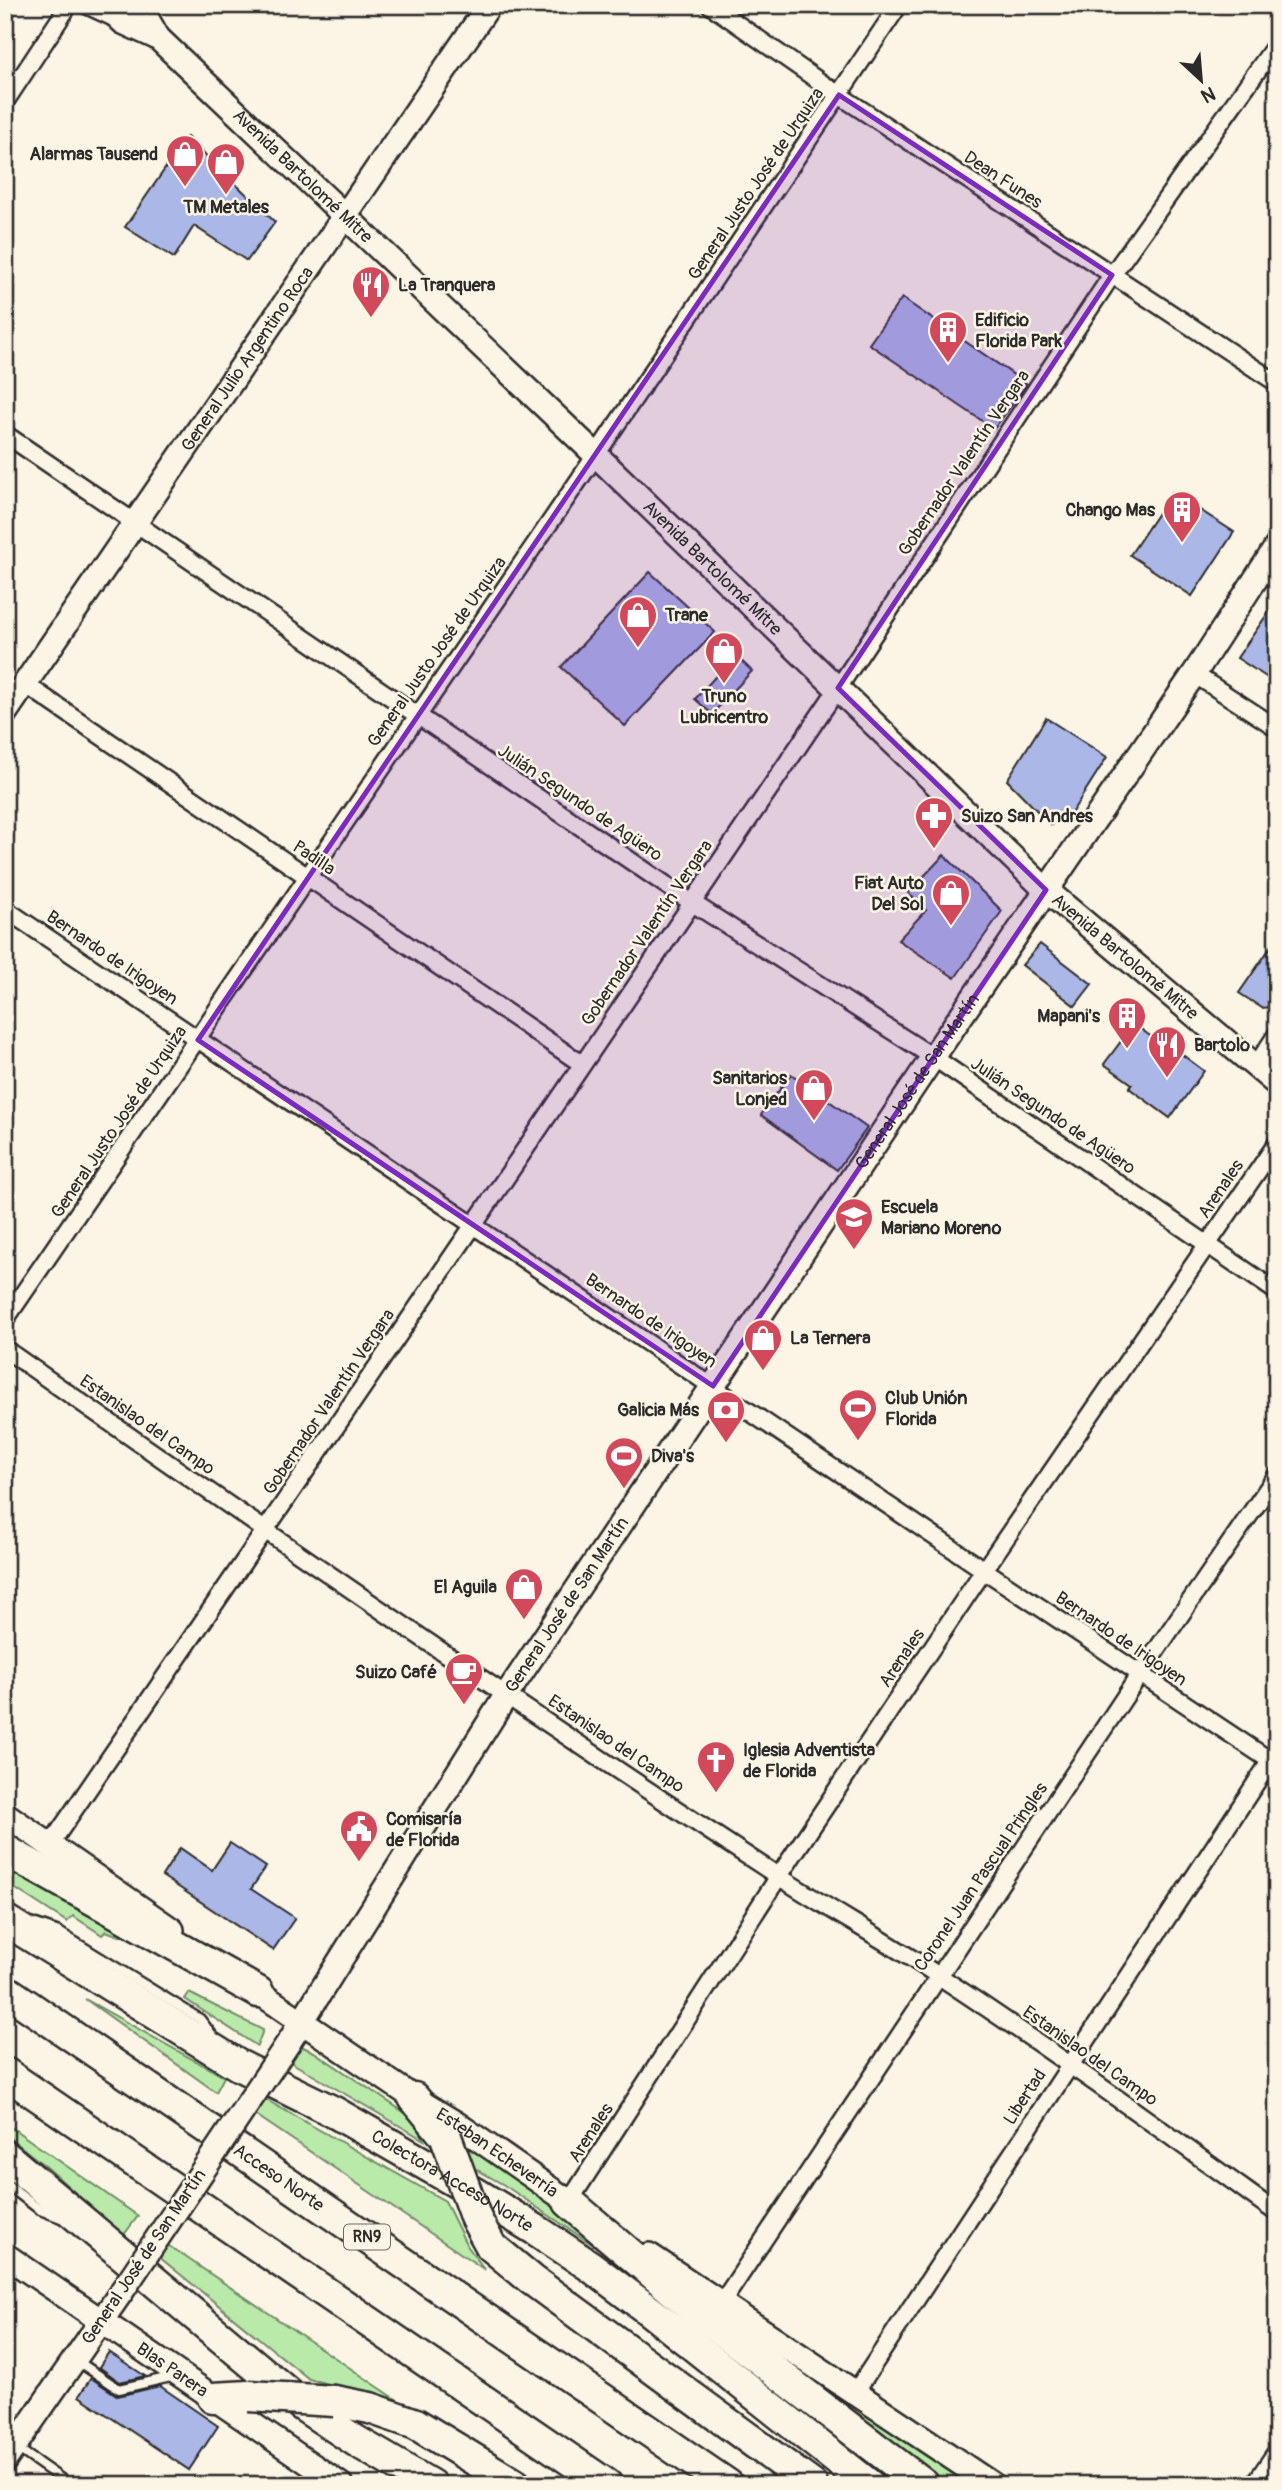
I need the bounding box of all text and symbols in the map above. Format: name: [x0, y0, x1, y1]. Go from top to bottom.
north arrow: [1166, 46, 1236, 116]
text: N: [1197, 81, 1219, 108]
street label: General Justo José de Urquiza: [683, 83, 829, 285]
street label: Avenida Bartolomé Mitre: [228, 104, 378, 248]
shop icon: Alarmas Tausend: [164, 133, 206, 188]
shop icon: TM Metales: [205, 141, 247, 196]
place label: Alarmas Tausend: [29, 143, 158, 166]
street label: Dean Funes: [959, 146, 1047, 214]
place label: TM Metales: [182, 196, 270, 219]
street label: General Julio Argentino Roca: [176, 262, 318, 456]
restaurant icon: La Tranquera: [350, 264, 392, 319]
place label: La Tranquera: [398, 274, 496, 297]
building icon: Edificio Florida Park: [927, 309, 969, 364]
place label: Edificio Florida Park: [975, 309, 1063, 353]
street label: Gobernador Valentín Vergara: [893, 366, 1035, 560]
building icon: Chango Mas: [1161, 489, 1203, 544]
street label: Avenida Bartolomé Mitre: [638, 495, 787, 640]
place label: Chango Mas: [1065, 499, 1156, 522]
street label: General Justo José de Urquiza: [362, 552, 512, 752]
shop icon: Trane: [617, 594, 659, 649]
place label: Trane: [664, 604, 709, 627]
shop icon: Truno Lubricentro: [703, 630, 745, 685]
place label: Truno Lubricentro: [680, 685, 768, 729]
street label: Julián Segundo de Agüero: [493, 739, 667, 867]
pharmacy icon: Suizo San Andres: [913, 795, 955, 850]
place label: Suizo San Andres: [961, 805, 1094, 828]
street label: Padilla: [288, 835, 340, 881]
street label: Gobernador Valentín Vergara: [576, 836, 718, 1030]
place label: Fiat Auto Del Sol: [854, 872, 924, 916]
shop icon: Fiat Auto Del Sol: [930, 872, 972, 927]
street label: Avenida Bartolomé Mitre: [1047, 888, 1203, 1025]
street label: Bernardo de Irigoyen: [42, 906, 182, 1010]
street label: General José de San Martín: [850, 989, 984, 1173]
building icon: Mapani's: [1106, 995, 1148, 1050]
place label: Mapani's: [1037, 1005, 1101, 1028]
street label: General Justo José de Urquiza: [46, 1021, 192, 1223]
restaurant icon: Bartolo: [1146, 1024, 1188, 1079]
place label: Bartolo: [1194, 1034, 1250, 1057]
street label: Julián Segundo de Agüero: [966, 1052, 1140, 1180]
place label: Sanitarios Lonjed: [712, 1067, 788, 1111]
shop icon: Sanitarios Lonjed: [793, 1067, 835, 1122]
street label: Arenales: [1193, 1155, 1249, 1223]
school or university icon: Escuela Mariano Moreno: [833, 1196, 875, 1251]
place label: Escuela Mariano Moreno: [881, 1196, 1002, 1240]
street label: Bernardo de Irigoyen: [581, 1269, 721, 1373]
street label: Gobernador Valentín Vergara: [258, 1305, 400, 1499]
shop icon: La Ternera: [742, 1317, 784, 1372]
place label: La Ternera: [790, 1327, 871, 1350]
street label: Estanislao del Campo: [75, 1370, 219, 1480]
sports icon: Club Unión Florida: [837, 1387, 879, 1442]
place label: Club Unión Florida: [885, 1387, 968, 1431]
bank icon: Galicia Más: [705, 1389, 747, 1444]
place label: Galicia Más: [617, 1399, 700, 1422]
sports icon: Diva's: [603, 1435, 645, 1490]
place label: Diva's: [651, 1445, 695, 1468]
street label: General José de San Martín: [500, 1512, 634, 1697]
shop icon: El Aguila: [503, 1566, 545, 1621]
place label: El Aguila: [434, 1576, 498, 1599]
street label: Bernardo de Irigoyen: [1051, 1587, 1191, 1691]
street label: Arenales: [874, 1624, 930, 1692]
cafe icon: Suizo Café: [443, 1651, 485, 1706]
place label: Suizo Café: [355, 1661, 437, 1684]
street label: Estanislao del Campo: [543, 1690, 689, 1798]
church icon: Iglesia Adventista de Florida: [695, 1739, 737, 1794]
place label: Iglesia Adventista de Florida: [743, 1739, 876, 1783]
street label: Coronel Juan Pascual Pringles: [909, 1778, 1053, 1976]
public building icon: Comisaría de Florida: [338, 1808, 380, 1863]
place label: Comisaría de Florida: [386, 1808, 462, 1852]
street label: Estanislao del Campo: [1018, 2001, 1162, 2111]
street label: Libertad: [998, 2065, 1052, 2129]
street label: Arenales: [563, 2099, 619, 2167]
street label: Esteban Echeverría: [432, 2103, 563, 2203]
street label: Colectora Acceso Norte: [367, 2124, 537, 2237]
street label: Acceso Norte: [229, 2138, 329, 2217]
street label: General José de San Martín: [77, 2165, 211, 2349]
road number: RN9: [344, 2224, 390, 2250]
street label: Blas Parera: [132, 2337, 213, 2402]

